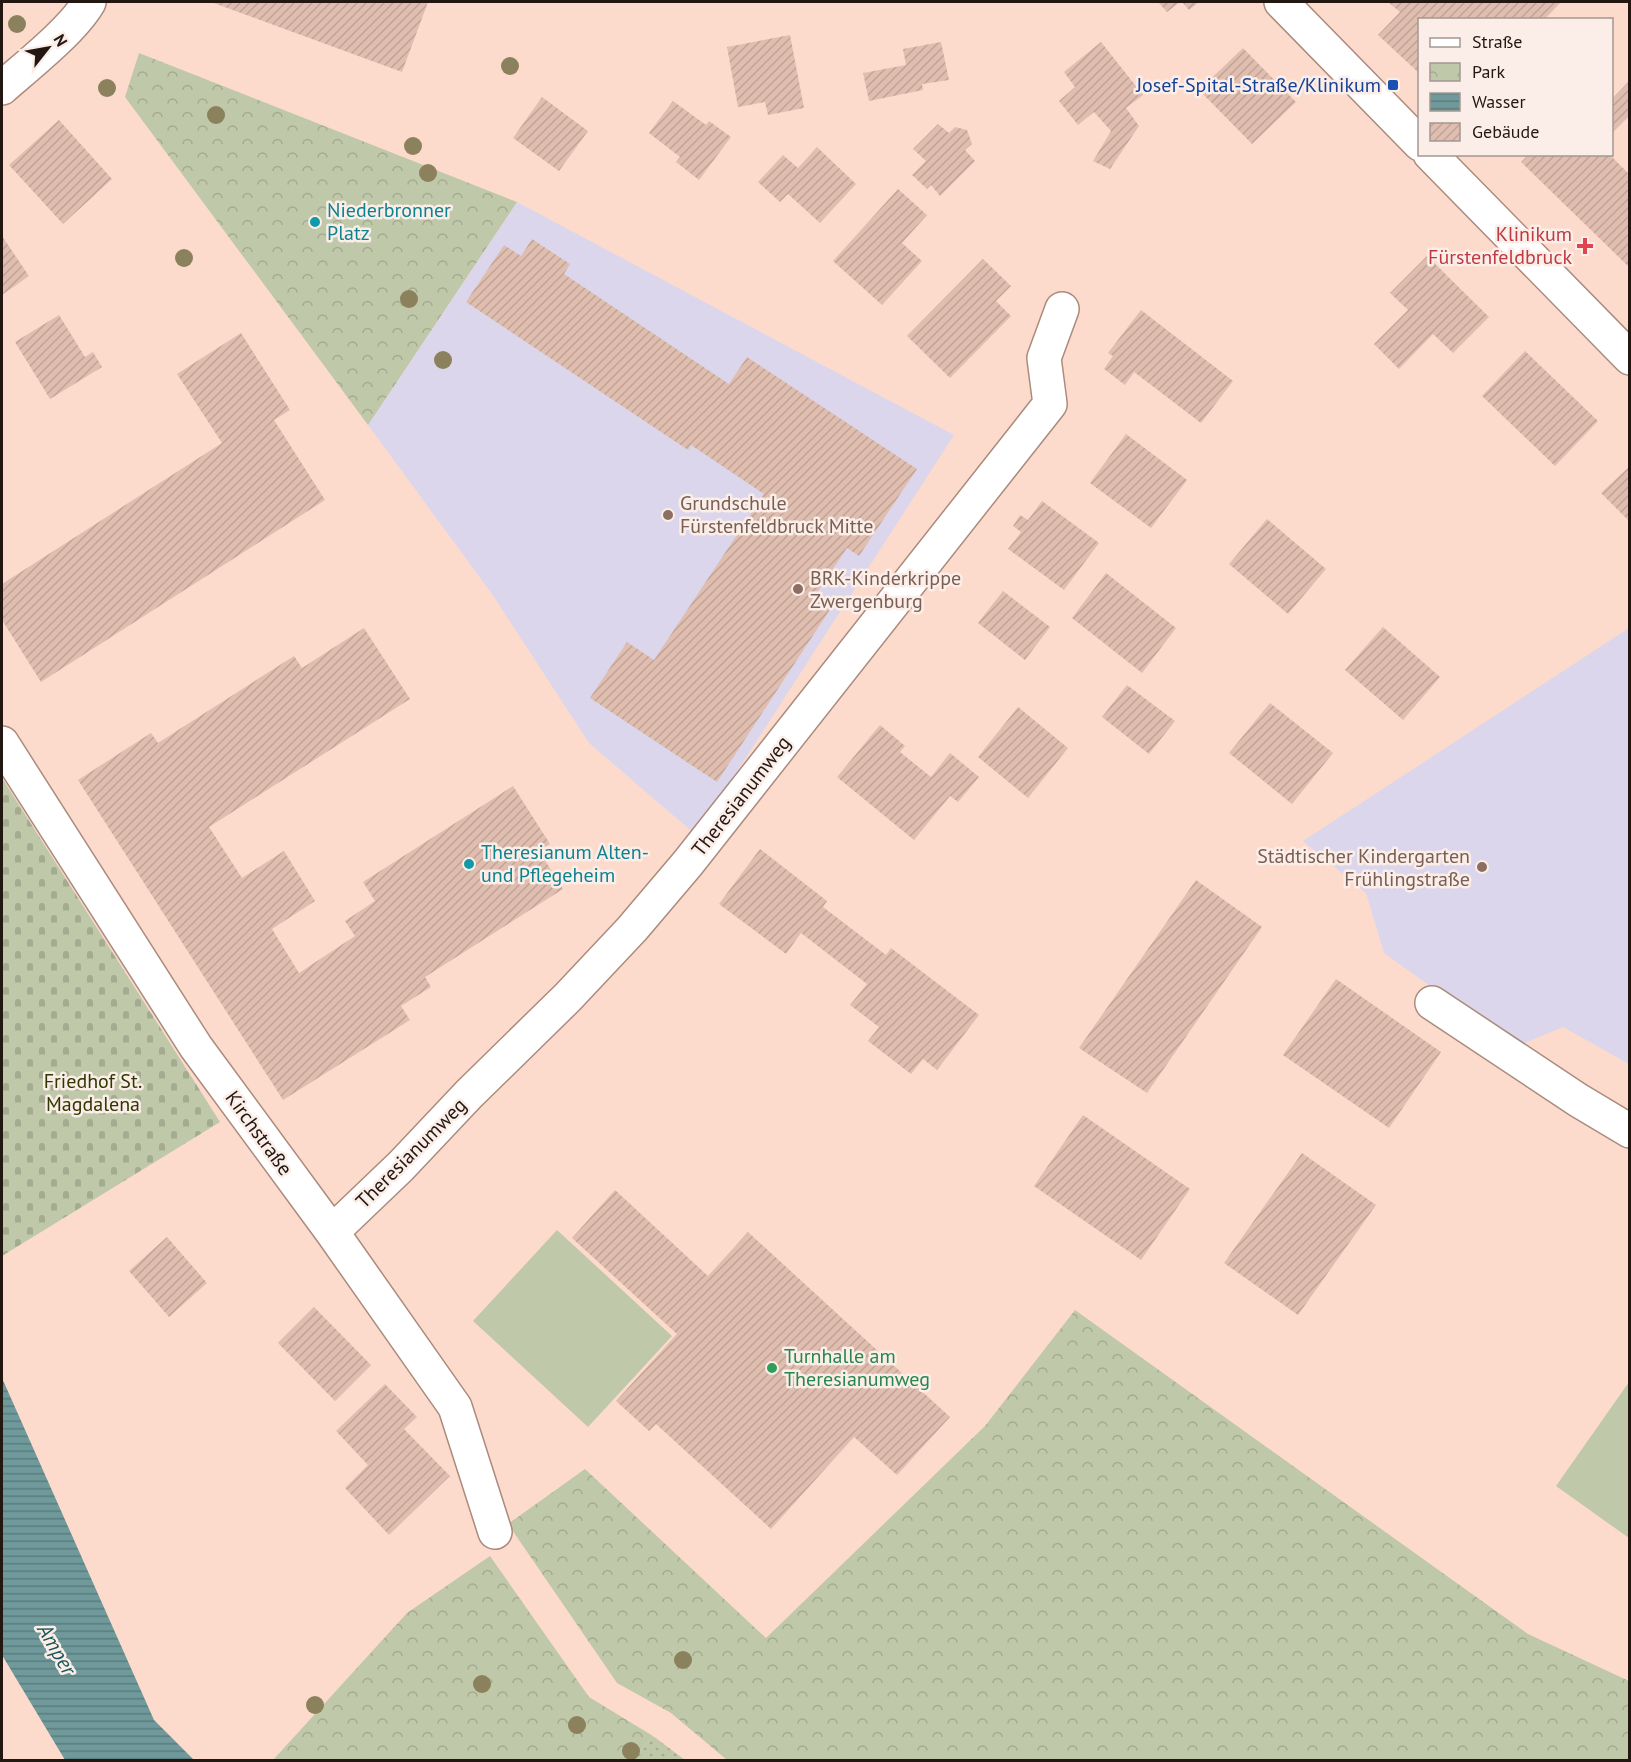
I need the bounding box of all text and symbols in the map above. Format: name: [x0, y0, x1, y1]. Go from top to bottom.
north arrow: [18, 18, 78, 78]
legend: [1418, 18, 1613, 156]
text: Straße: [1472, 30, 1523, 53]
text: N: [50, 31, 72, 50]
text: Park: [1472, 60, 1505, 83]
place label: Josef-Spital-Straße/Klinikum: [1135, 72, 1381, 98]
marker: Josef-Spital-Straße/Klinikum: [1386, 78, 1400, 92]
text: Wasser: [1472, 90, 1526, 113]
text: Gebäude: [1472, 120, 1539, 143]
place label: Niederbronner Platz: [327, 197, 451, 246]
marker: Niederbronner Platz: [308, 215, 322, 229]
place label: Klinikum Fürstenfeldbruck: [1428, 221, 1572, 270]
marker: Klinikum Fürstenfeldbruck: [1576, 237, 1594, 255]
place label: Grundschule Fürstenfeldbruck Mitte: [680, 490, 873, 539]
marker: Grundschule Fürstenfeldbruck Mitte: [661, 508, 675, 522]
place label: BRK-Kinderkrippe Zwergenburg: [810, 565, 961, 614]
marker: BRK-Kinderkrippe Zwergenburg: [791, 582, 805, 596]
street label: Theresianumweg: [686, 730, 796, 862]
place label: Theresianum Alten- und Pflegeheim: [481, 839, 649, 888]
place label: Städtischer Kindergarten Frühlingstraße: [1257, 843, 1470, 892]
marker: Theresianum Alten- und Pflegeheim: [462, 857, 476, 871]
marker: Städtischer Kindergarten Frühlingstraße: [1475, 860, 1489, 874]
park label: Friedhof St. Magdalena: [44, 1068, 142, 1117]
street label: Kirchstraße: [220, 1086, 298, 1180]
street label: Theresianumweg: [350, 1092, 472, 1214]
place label: Turnhalle am Theresianumweg: [784, 1343, 930, 1392]
marker: Turnhalle am Theresianumweg: [765, 1361, 779, 1375]
water label: Amper: [31, 1618, 83, 1681]

